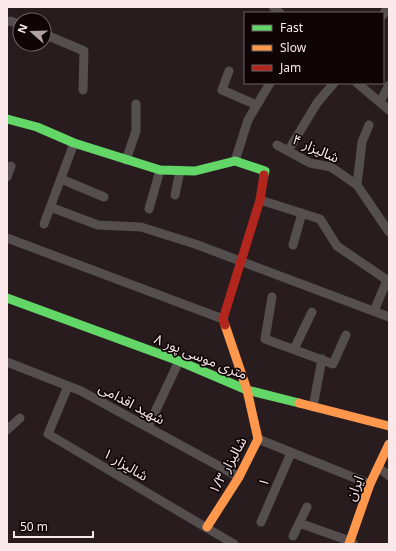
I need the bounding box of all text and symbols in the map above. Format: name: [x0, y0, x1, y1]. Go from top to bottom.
north arrow: [12, 12, 52, 52]
legend: [244, 12, 384, 84]
text: Fast: [280, 19, 304, 36]
text: N: [14, 22, 31, 35]
text: Slow: [280, 39, 307, 56]
text: Jam: [279, 59, 301, 76]
street label: شالیزار ۴: [290, 129, 342, 167]
street label: ۸ متری موسی پور: [151, 329, 250, 384]
street label: شهید اقدامی: [96, 378, 168, 428]
street label: شالیزار ۱/۳: [204, 433, 250, 497]
street label: شاليزار ۱: [100, 443, 152, 485]
street label: ایران: [340, 473, 368, 503]
street label: ۱: [253, 475, 273, 489]
scale bar: [14, 513, 93, 539]
text: 50 m: [20, 518, 48, 535]

